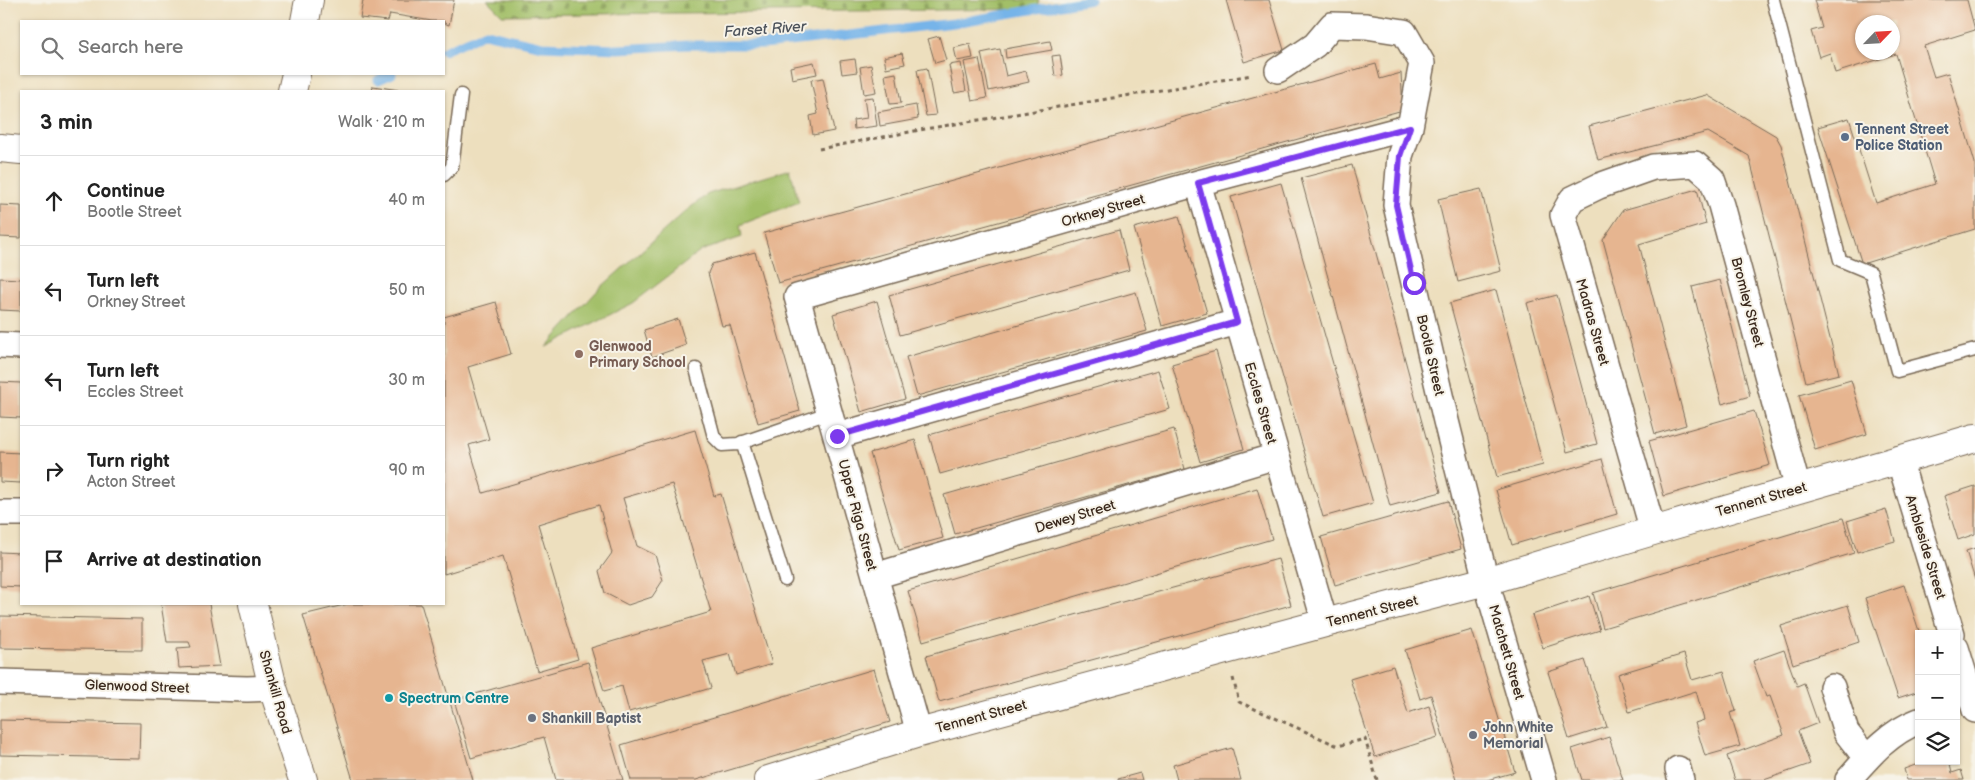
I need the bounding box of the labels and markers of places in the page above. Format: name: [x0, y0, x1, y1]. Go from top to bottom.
place label: Tennent Street Police Station: [1855, 121, 1949, 154]
marker: Tennent Street Police Station: [1839, 131, 1851, 143]
place label: Glenwood Primary School: [589, 338, 686, 371]
marker: Glenwood Primary School: [573, 348, 585, 360]
place label: Spectrum Centre: [399, 690, 509, 707]
marker: Spectrum Centre: [383, 692, 395, 704]
place label: Shankill Baptist: [542, 710, 641, 727]
marker: Shankill Baptist: [526, 712, 538, 724]
place label: John White Memorial: [1483, 719, 1553, 752]
marker: John White Memorial: [1467, 729, 1479, 741]

